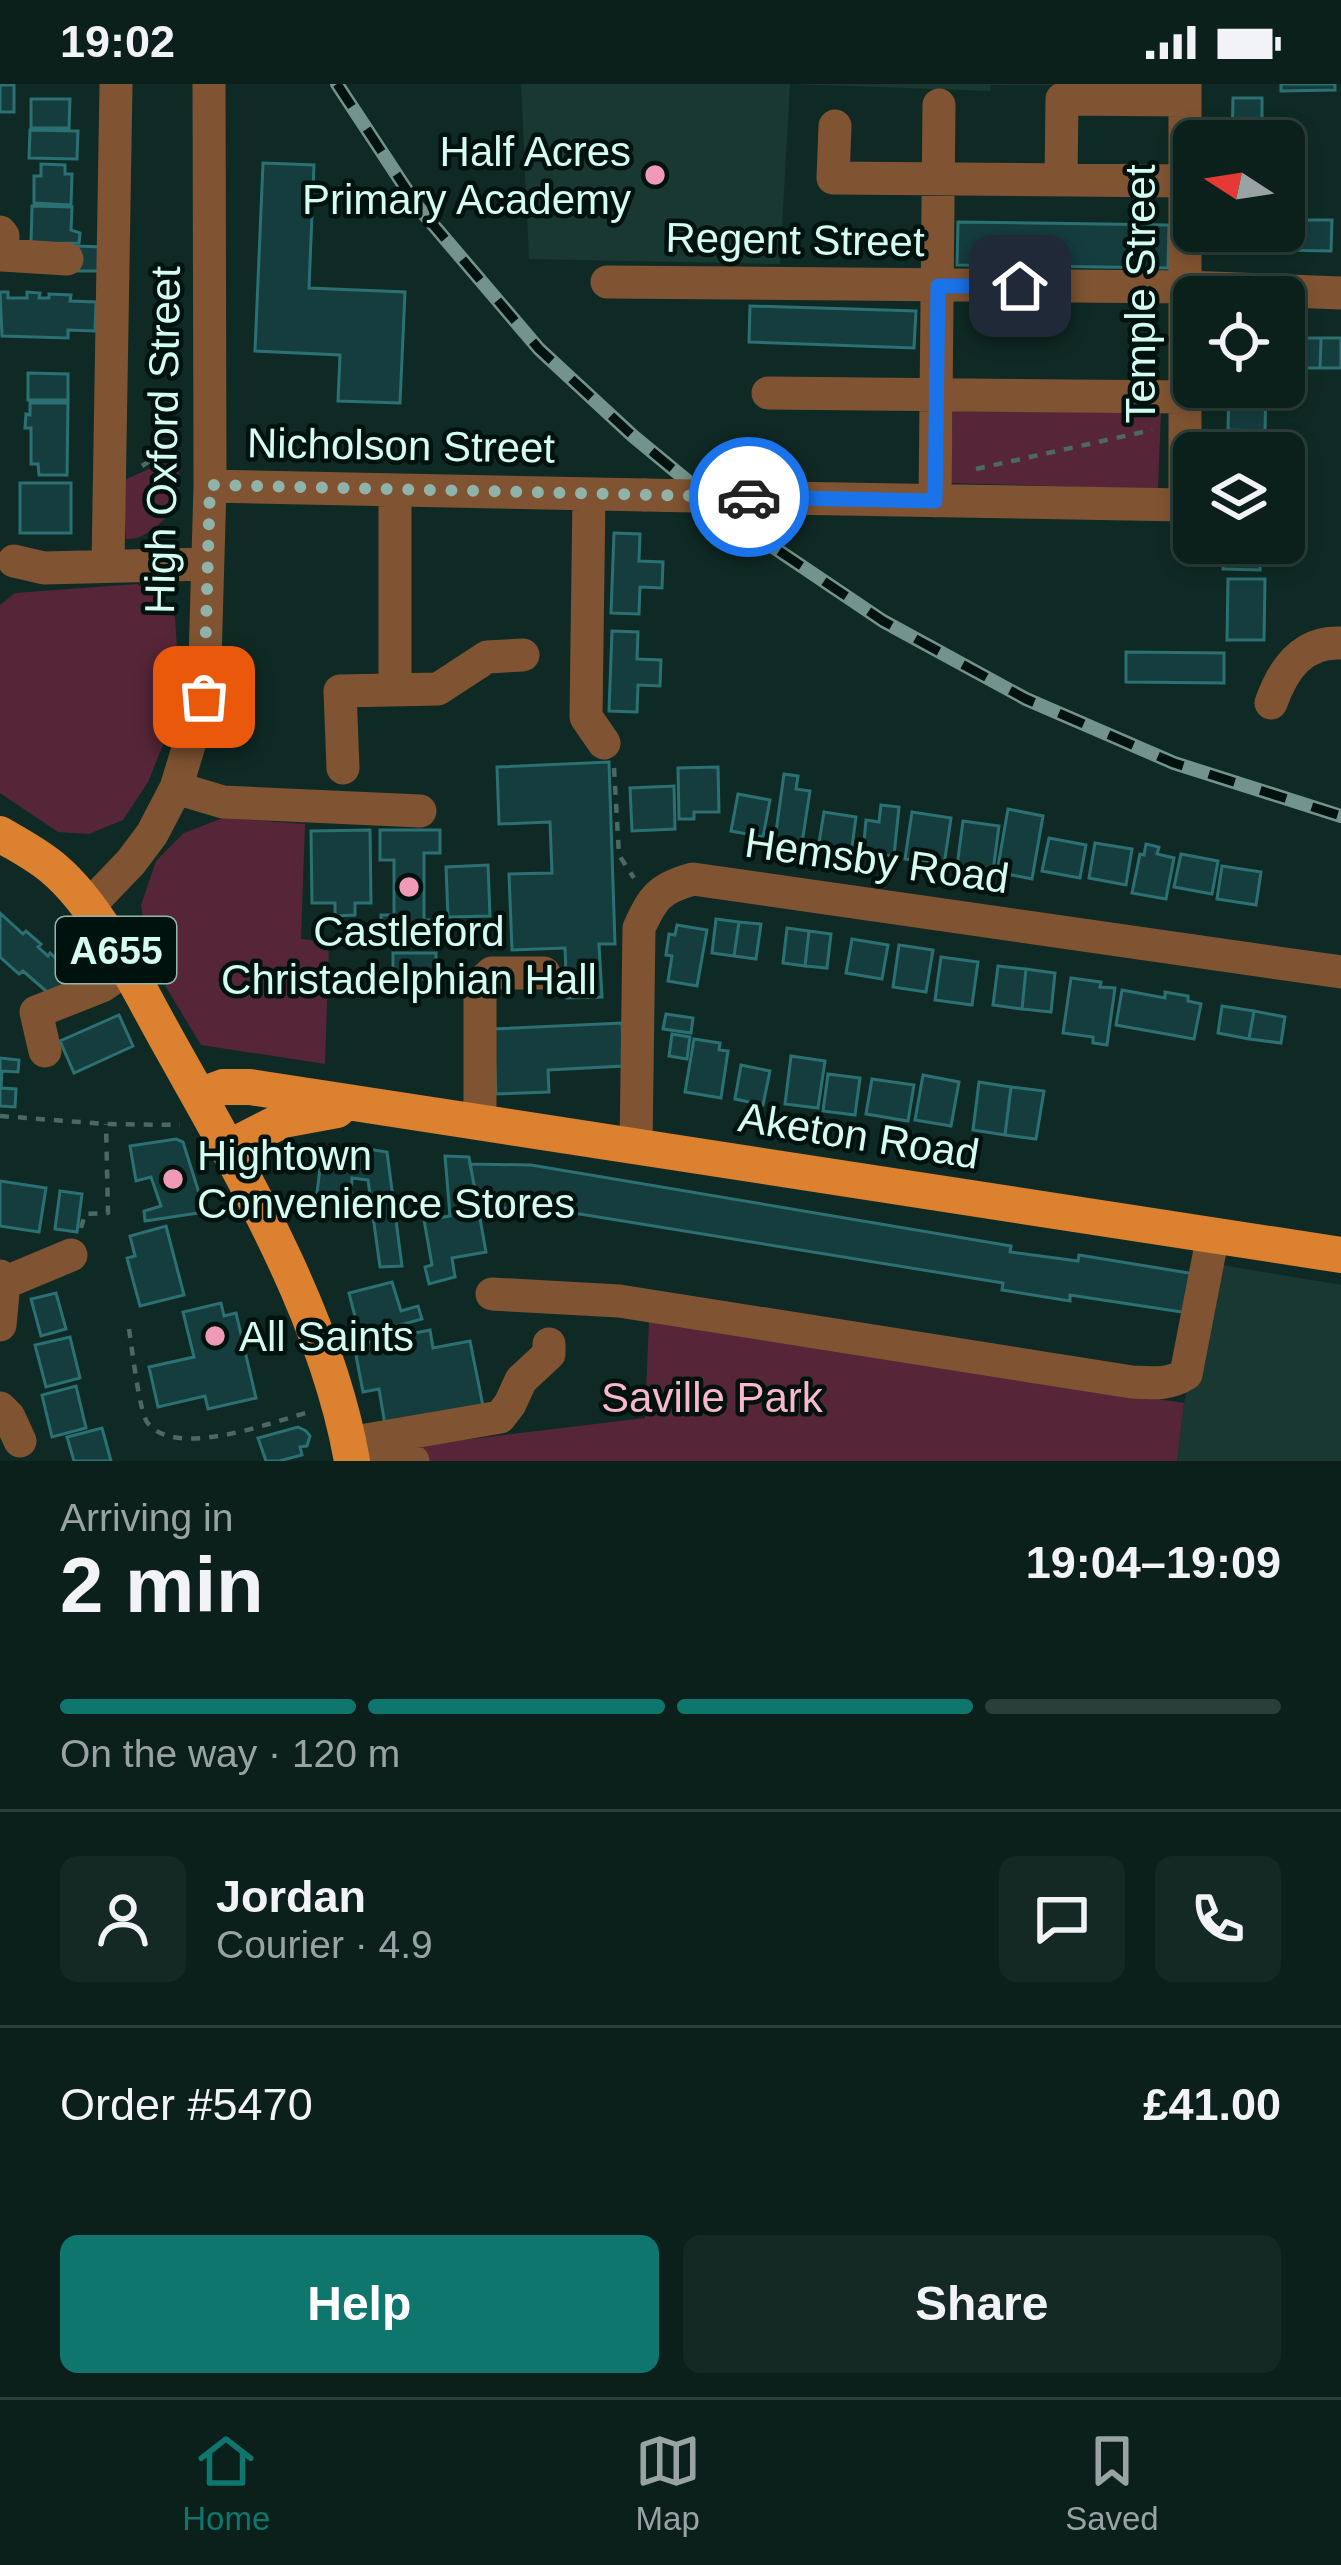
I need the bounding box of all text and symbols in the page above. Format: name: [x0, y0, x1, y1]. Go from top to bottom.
text: 19:02: [60, 16, 175, 67]
north arrow: [1173, 120, 1305, 252]
map controls: [1173, 120, 1305, 564]
place label: Half Acres Primary Academy: [302, 128, 631, 223]
marker: Half Acres Primary Academy: [642, 162, 668, 188]
street label: Temple Street: [1117, 164, 1164, 424]
street label: Regent Street: [665, 214, 925, 265]
pin: [969, 235, 1071, 337]
icon: home: [987, 253, 1053, 319]
street label: High Oxford Street: [136, 265, 189, 614]
button: locate: [1173, 276, 1305, 408]
street label: Nicholson Street: [247, 419, 556, 472]
button: layers: [1173, 432, 1305, 564]
courier: [689, 437, 809, 557]
icon: car: [716, 464, 782, 530]
pin: [153, 646, 255, 748]
icon: bag: [171, 664, 237, 730]
street label: Hemsby Road: [742, 819, 1012, 902]
marker: Castleford Christadelphian Hall: [396, 874, 422, 900]
place label: Castleford Christadelphian Hall: [221, 908, 597, 1003]
road number: A655: [56, 917, 176, 983]
street label: Aketon Road: [735, 1093, 983, 1178]
place label: Hightown Convenience Stores: [197, 1132, 575, 1227]
marker: Hightown Convenience Stores: [160, 1166, 186, 1192]
place label: All Saints: [239, 1313, 414, 1360]
marker: All Saints: [202, 1323, 228, 1349]
park label: Saville Park: [601, 1374, 824, 1421]
text: Arriving in: [60, 1496, 233, 1539]
text: 19:04–19:09: [1026, 1537, 1281, 1588]
text: 2 min: [60, 1541, 264, 1629]
text: On the way · 120 m: [60, 1732, 400, 1775]
button: person: [60, 1856, 186, 1982]
button: chat: [999, 1856, 1125, 1982]
button: phone: [1155, 1856, 1281, 1982]
text: Jordan: [216, 1871, 366, 1922]
text: Courier · 4.9: [216, 1923, 433, 1966]
text: Order #5470: [60, 2079, 313, 2130]
text: £41.00: [1143, 2079, 1281, 2130]
button: Help: [60, 2235, 659, 2373]
button: Share: [683, 2235, 1281, 2373]
tab: Home: [182, 2428, 270, 2538]
tab: Map: [635, 2428, 701, 2538]
tab: Saved: [1065, 2428, 1159, 2538]

